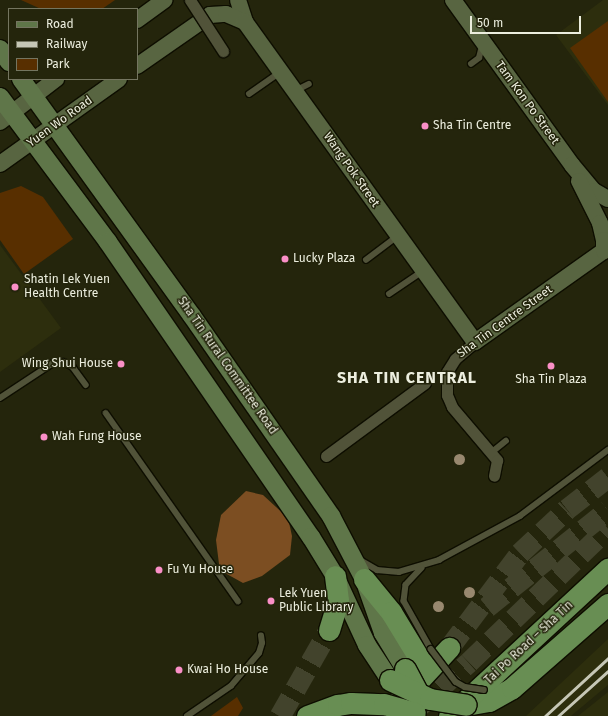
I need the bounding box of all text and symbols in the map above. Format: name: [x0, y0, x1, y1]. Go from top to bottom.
legend: [8, 8, 138, 80]
scale bar: [472, 8, 583, 34]
text: 50 m: [477, 16, 503, 30]
text: Road: [46, 17, 74, 31]
text: Railway: [46, 37, 87, 51]
text: Park: [46, 57, 70, 71]
street label: Tam Kon Po Street: [492, 59, 562, 147]
street label: Yuen Wo Road: [24, 93, 96, 151]
place label: Sha Tin Centre: [433, 119, 511, 133]
marker: Sha Tin Centre: [420, 121, 430, 131]
street label: Wang Pok Street: [320, 130, 382, 210]
place label: Lucky Plaza: [293, 252, 355, 266]
marker: Lucky Plaza: [280, 254, 290, 264]
place label: Shatin Lek Yuen Health Centre: [24, 273, 110, 301]
marker: Shatin Lek Yuen Health Centre: [9, 281, 21, 293]
street label: Sha Tin Centre Street: [455, 283, 555, 361]
street label: Sha Tin Rural Committee Road: [174, 294, 280, 438]
place label: Wing Shui House: [22, 357, 113, 371]
marker: Wing Shui House: [116, 359, 126, 369]
marker: Sha Tin Plaza: [546, 361, 556, 371]
district label: SHA TIN CENTRAL: [337, 368, 477, 388]
place label: Sha Tin Plaza: [515, 373, 587, 387]
place label: Wah Fung House: [52, 430, 141, 444]
marker: Wah Fung House: [39, 432, 49, 442]
place label: Fu Yu House: [167, 563, 233, 577]
marker: Fu Yu House: [154, 565, 164, 575]
place label: Lek Yuen Public Library: [279, 587, 353, 615]
marker: Lek Yuen Public Library: [266, 596, 276, 606]
street label: Tai Po Road – Sha Tin: [482, 598, 576, 688]
place label: Kwai Ho House: [187, 663, 268, 677]
marker: Kwai Ho House: [174, 665, 184, 675]

